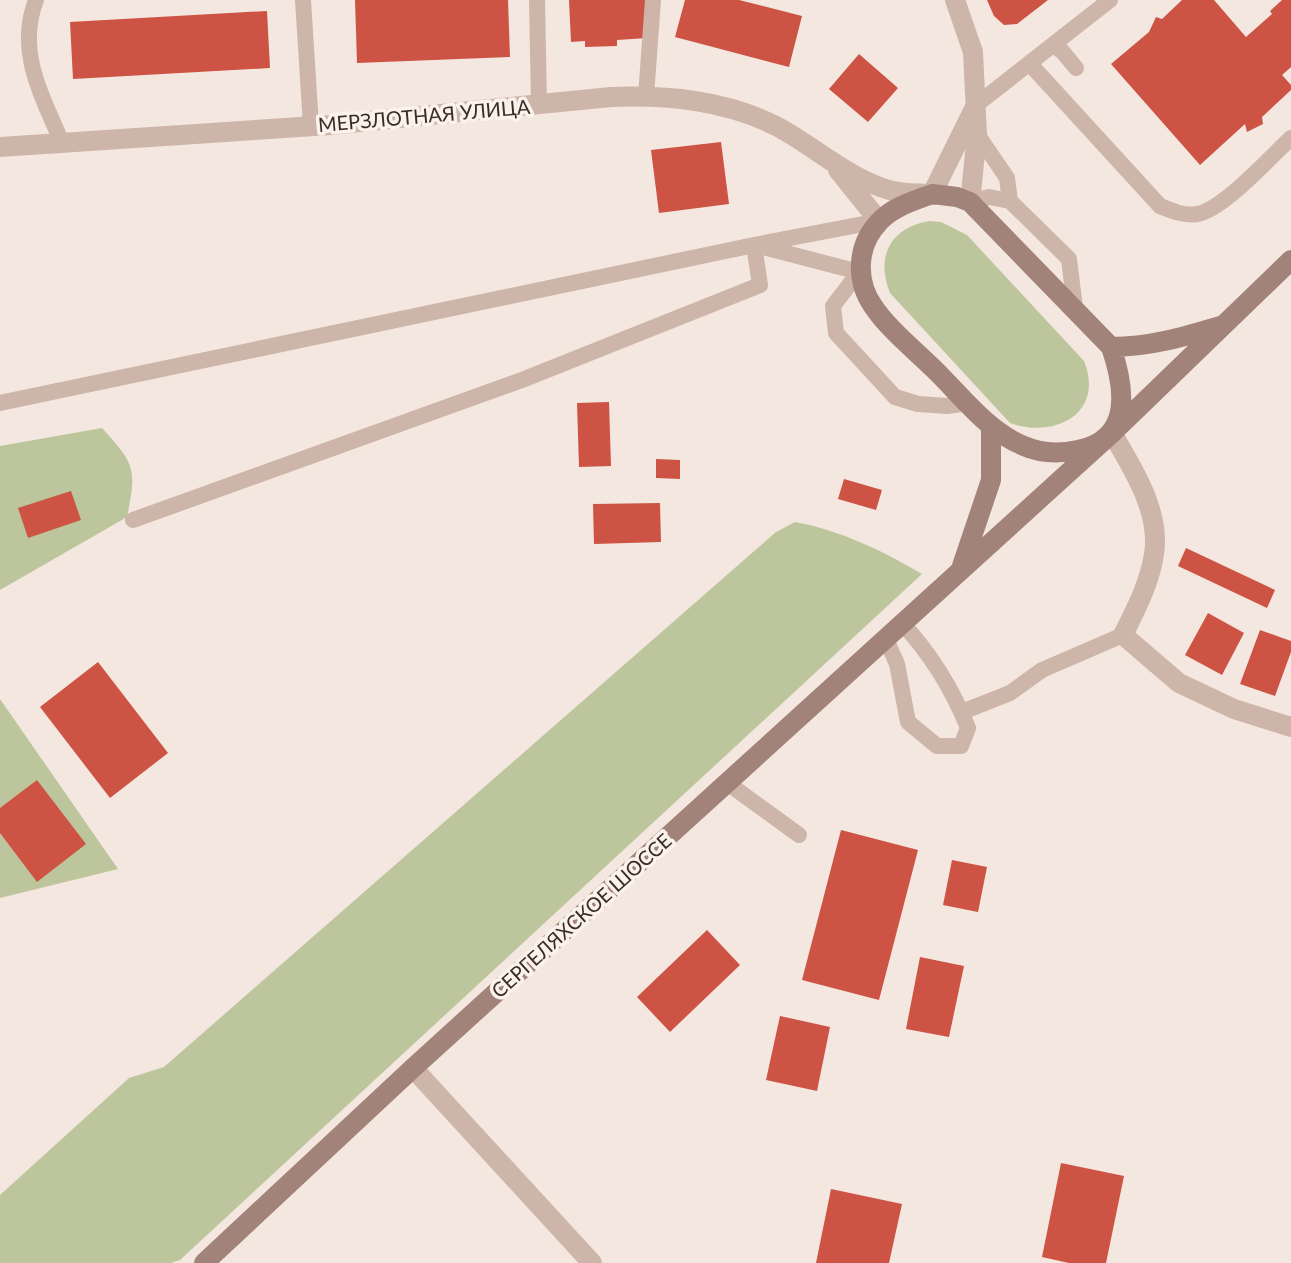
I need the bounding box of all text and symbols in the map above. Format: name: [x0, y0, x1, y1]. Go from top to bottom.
street label: МЕРЗЛОТНАЯ УЛИЦА: [317, 94, 531, 136]
street label: СЕРГЕЛЯХСКОЕ ШОССЕ: [486, 828, 676, 1002]

